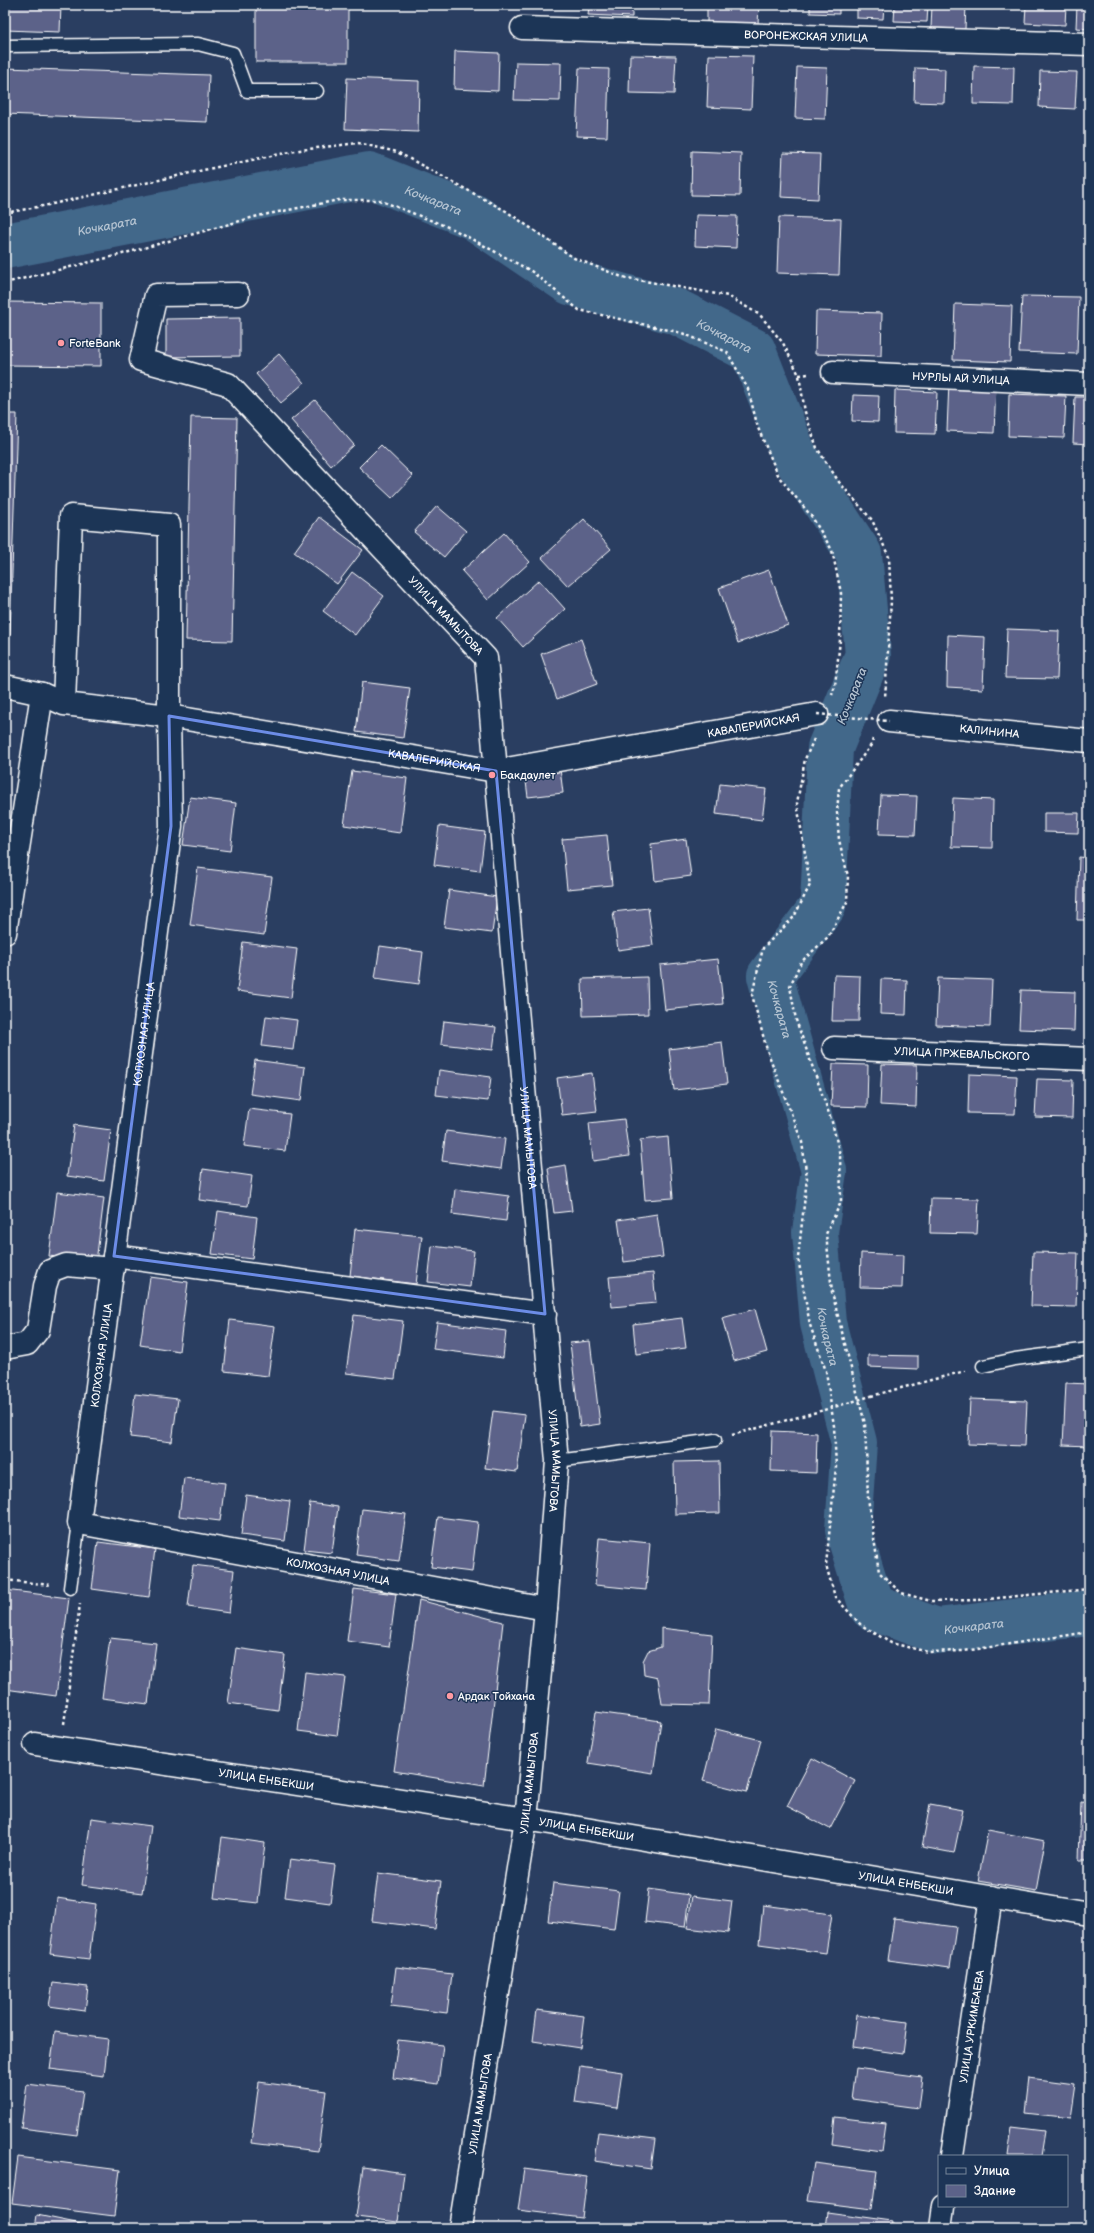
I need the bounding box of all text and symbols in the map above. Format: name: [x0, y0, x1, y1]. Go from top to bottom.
street label: ВОРОНЕЖСКАЯ УЛИЦА: [744, 28, 868, 45]
water label: Кочкарата: [402, 183, 464, 219]
water label: Кочкарата: [76, 213, 138, 240]
water label: Кочкарата: [694, 316, 754, 357]
place label: ForteBank: [69, 337, 121, 350]
marker: ForteBank: [56, 338, 66, 348]
street label: НУРЛЫ АЙ УЛИЦА: [912, 370, 1010, 387]
street label: УЛИЦА МАМЫТОВА: [406, 574, 486, 658]
water label: Кочкарата: [834, 665, 871, 727]
street label: КАВАЛЕРИЙСКАЯ: [706, 711, 801, 740]
street label: КАЛИНИНА: [959, 722, 1020, 741]
street label: КАВАЛЕРИЙСКАЯ: [387, 747, 482, 775]
place label: Бакдаулет: [500, 769, 556, 782]
marker: Бакдаулет: [487, 770, 497, 780]
water label: Кочкарата: [763, 978, 794, 1040]
street label: КОЛХОЗНАЯ УЛИЦА: [131, 981, 157, 1087]
street label: УЛИЦА ПРЖЕВАЛЬСКОГО: [894, 1045, 1030, 1063]
street label: УЛИЦА МАМЫТОВА: [517, 1086, 539, 1190]
street label: КОЛХОЗНАЯ УЛИЦА: [88, 1302, 115, 1408]
water label: Кочкарата: [814, 1306, 841, 1368]
street label: УЛИЦА МАМЫТОВА: [545, 1409, 563, 1513]
street label: КОЛХОЗНАЯ УЛИЦА: [285, 1555, 391, 1588]
water label: Кочкарата: [943, 1616, 1005, 1638]
place label: Ардак Тойхана: [457, 1690, 536, 1703]
marker: Ардак Тойхана: [445, 1691, 455, 1701]
street label: УЛИЦА МАМЫТОВА: [518, 1731, 541, 1835]
street label: УЛИЦА ЕНБЕКШИ: [218, 1766, 315, 1794]
street label: УЛИЦА ЕНБЕКШИ: [538, 1815, 635, 1844]
street label: УЛИЦА ЕНБЕКШИ: [857, 1869, 954, 1898]
street label: УЛИЦА УРКИМБАЕВА: [957, 1969, 987, 2084]
street label: УЛИЦА МАМЫТОВА: [466, 2052, 495, 2156]
legend: [938, 2155, 1068, 2207]
text: Улица: [974, 2164, 1010, 2179]
text: Здание: [974, 2184, 1016, 2199]

